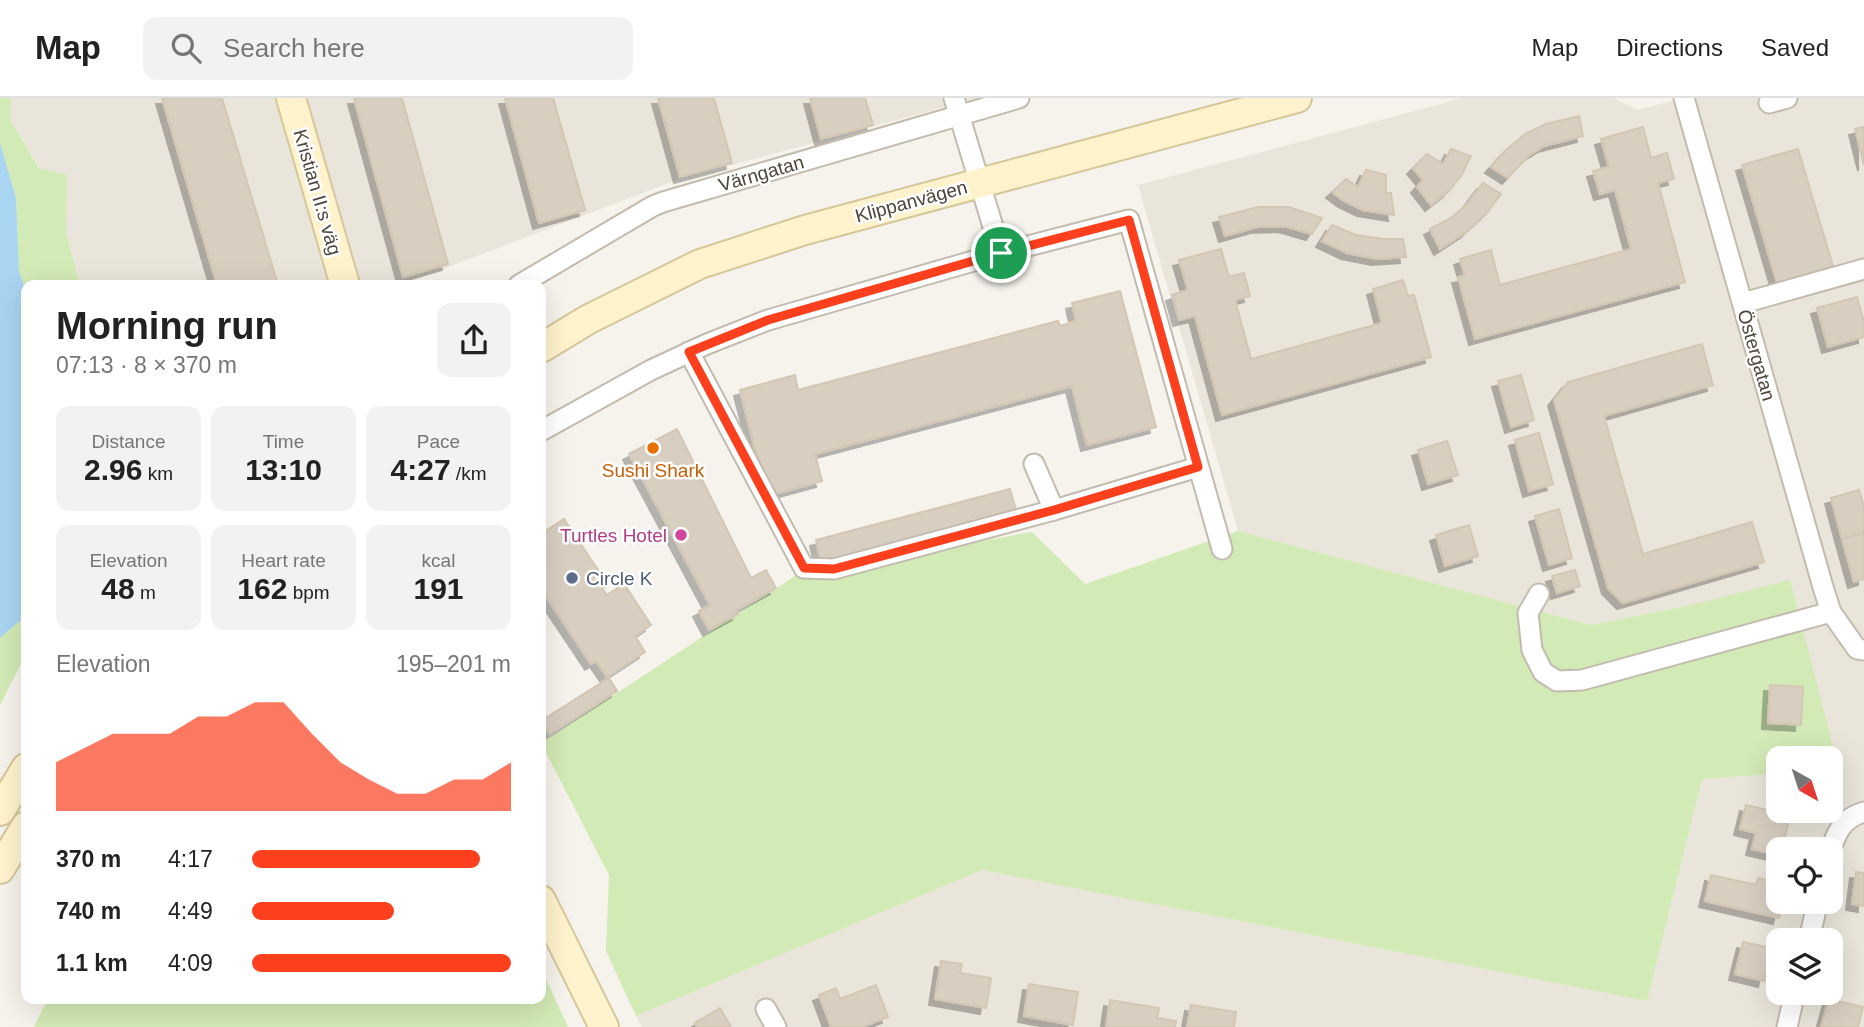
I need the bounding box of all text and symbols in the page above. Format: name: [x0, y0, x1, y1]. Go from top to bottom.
search box: [143, 17, 633, 80]
text: Map: [35, 29, 101, 66]
icon: search: [167, 29, 205, 67]
text: Search here: [223, 33, 365, 63]
text: Map: [1532, 34, 1578, 61]
text: Directions: [1616, 34, 1723, 61]
text: Saved: [1761, 34, 1829, 61]
street label: Kristian II:s väg: [290, 127, 346, 257]
street label: Värngatan: [716, 151, 806, 196]
street label: Klippanvägen: [853, 176, 969, 227]
pin: [971, 223, 1031, 283]
icon: arrive: [982, 234, 1020, 272]
button: share: [437, 303, 511, 377]
text: Morning run: [56, 305, 278, 347]
street label: Östergatan: [1733, 307, 1780, 403]
text: 07:13 · 8 × 370 m: [56, 352, 237, 378]
text: Distance: [92, 431, 165, 452]
text: Time: [263, 431, 304, 452]
text: Pace: [417, 431, 460, 452]
marker: Sushi Shark: [645, 440, 661, 456]
text: 2.96: [84, 453, 142, 486]
text: 13:10: [245, 453, 322, 486]
text: 4:27: [391, 453, 451, 486]
place label: Sushi Shark: [602, 460, 705, 481]
text: km: [142, 463, 173, 484]
text: /km: [451, 463, 486, 484]
place label: Turtles Hotel: [560, 525, 667, 546]
marker: Turtles Hotel: [673, 527, 689, 543]
text: Elevation: [89, 550, 168, 571]
text: Heart rate: [241, 550, 326, 571]
text: kcal: [422, 550, 455, 571]
place label: Circle K: [586, 568, 653, 589]
marker: Circle K: [564, 570, 580, 586]
text: 48: [101, 572, 135, 605]
text: 162: [237, 572, 287, 605]
text: 191: [413, 572, 464, 605]
text: m: [135, 582, 156, 603]
text: bpm: [287, 582, 330, 603]
text: Elevation: [56, 651, 151, 677]
text: 195–201 m: [396, 651, 511, 677]
north arrow: [1766, 746, 1843, 822]
map controls: [1766, 746, 1843, 1005]
button: locate: [1766, 837, 1843, 914]
text: 370 m: [56, 846, 121, 872]
text: 4:17: [168, 846, 213, 872]
text: 740 m: [56, 898, 121, 924]
text: 4:49: [168, 898, 213, 924]
button: layers: [1766, 928, 1843, 1005]
text: 1.1 km: [56, 950, 128, 976]
text: 4:09: [168, 950, 213, 976]

